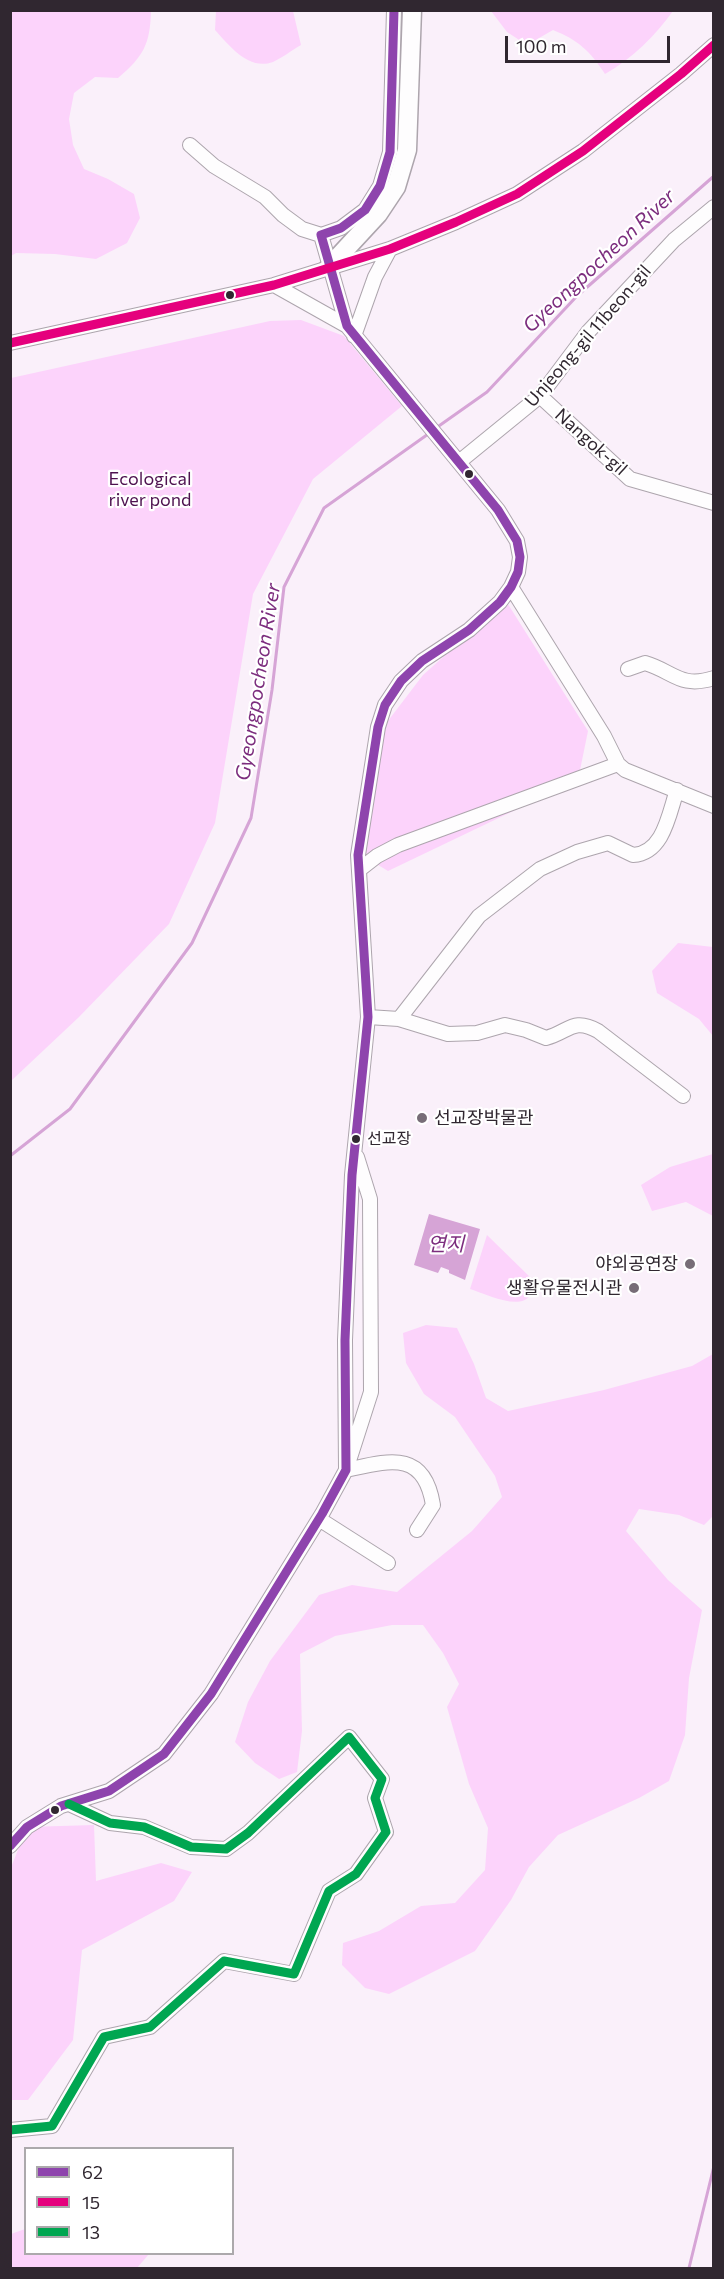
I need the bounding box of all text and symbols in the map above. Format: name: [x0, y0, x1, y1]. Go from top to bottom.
scale bar: [508, 24, 673, 62]
text: 100 m: [516, 35, 566, 57]
water label: Gyeongpocheon River: [518, 184, 680, 338]
street label: Unjeong-gil 11beon-gil: [520, 261, 656, 411]
unlabelled marker: [224, 289, 236, 301]
street label: Nangok-gil: [550, 404, 632, 480]
park label: Ecological river pond: [109, 468, 191, 510]
unlabelled marker: [463, 468, 475, 480]
water label: Gyeongpocheon River: [231, 582, 285, 782]
place label: 선교장박물관: [434, 1107, 533, 1129]
marker: 선교장박물관: [415, 1111, 429, 1125]
place label: 선교장: [367, 1129, 411, 1149]
marker: 선교장: [350, 1133, 362, 1145]
water label: 연지: [428, 1232, 464, 1256]
place label: 야외공연장: [595, 1253, 678, 1275]
marker: 야외공연장: [683, 1257, 697, 1271]
place label: 생활유물전시관: [506, 1277, 622, 1299]
marker: 생활유물전시관: [627, 1281, 641, 1295]
unlabelled marker: [49, 1804, 61, 1816]
legend: [24, 2147, 234, 2255]
text: 62: [82, 2161, 103, 2183]
text: 15: [82, 2191, 100, 2213]
text: 13: [82, 2221, 100, 2243]

